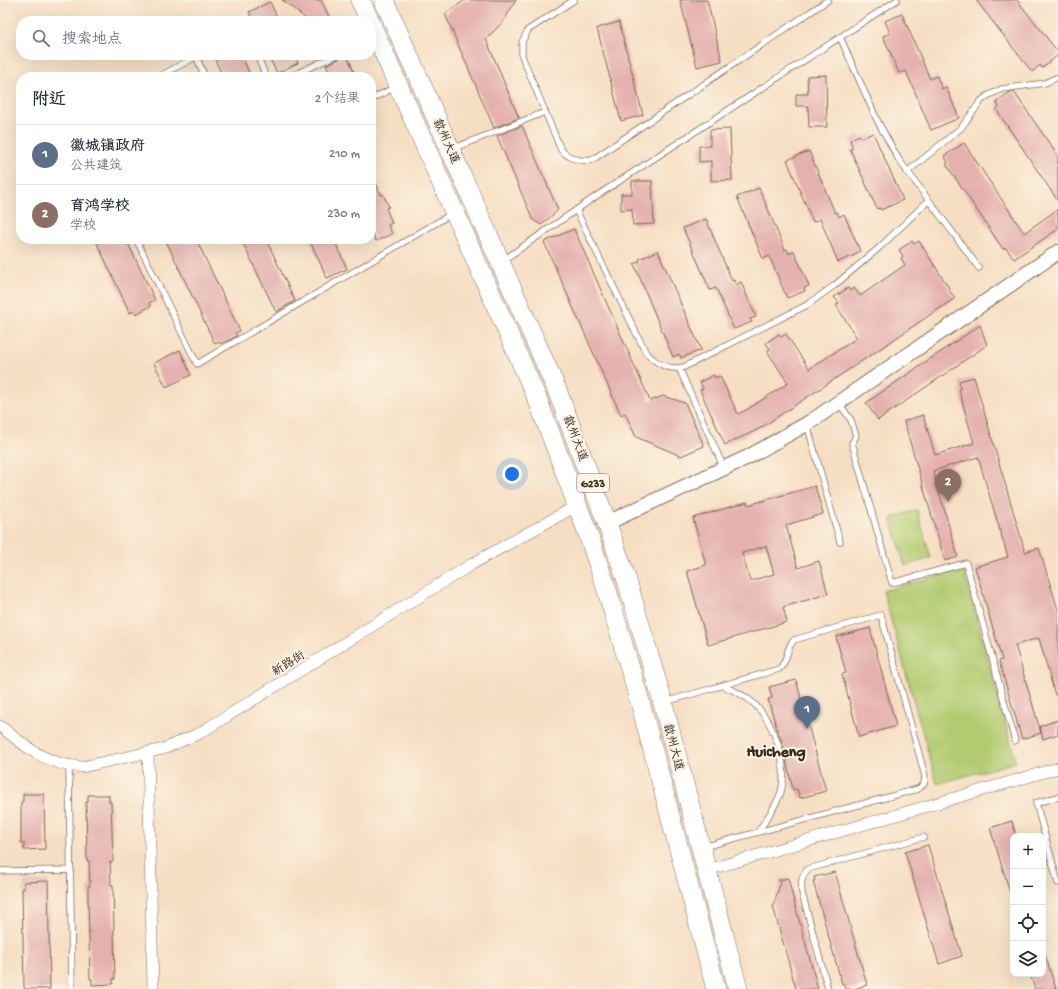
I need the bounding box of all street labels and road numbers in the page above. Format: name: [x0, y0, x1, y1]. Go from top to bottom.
street label: 歙州大道: [429, 117, 462, 167]
street label: 歙州大道: [559, 413, 590, 464]
road number: G233: [577, 474, 609, 492]
street label: 新路街: [270, 648, 308, 680]
street label: 歙州大道: [659, 722, 686, 773]

